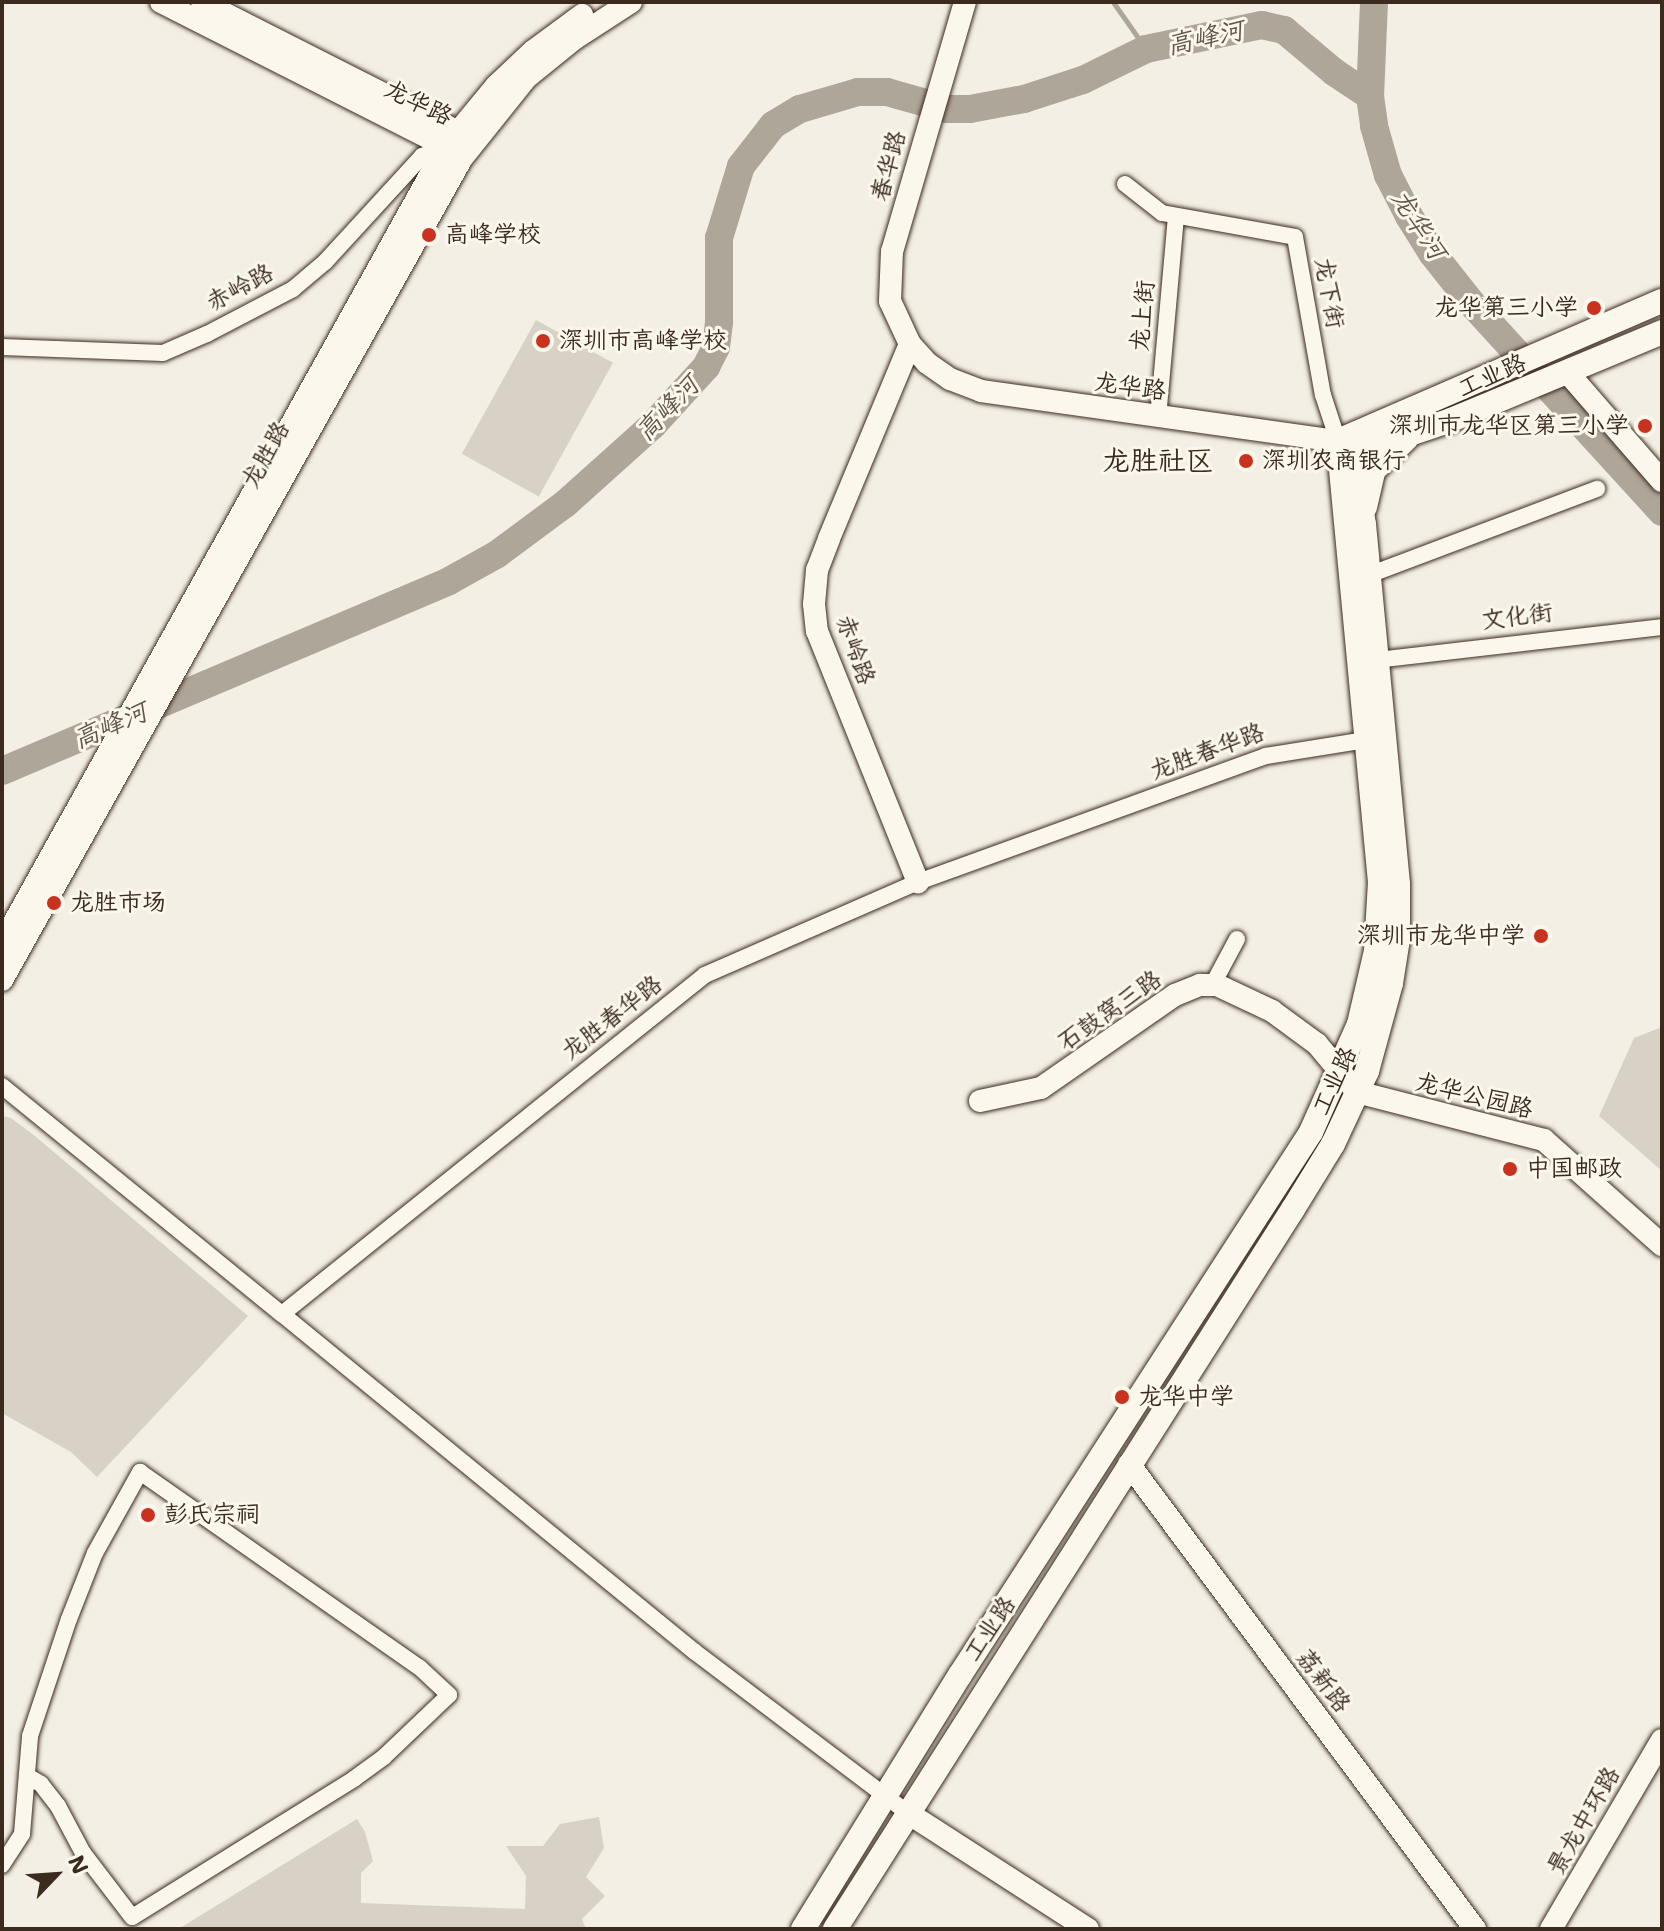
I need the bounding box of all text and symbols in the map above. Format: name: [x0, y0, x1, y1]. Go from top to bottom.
water label: 高峰河: [1164, 14, 1246, 60]
street label: 龙华路: [379, 74, 457, 132]
street label: 春华路: [866, 127, 912, 205]
water label: 龙华河: [1385, 183, 1453, 265]
place label: 高峰学校: [445, 221, 541, 249]
marker: 高峰学校: [420, 226, 438, 244]
street label: 龙下街: [1309, 255, 1349, 331]
street label: 赤岭路: [201, 258, 279, 318]
street label: 龙上街: [1126, 279, 1160, 353]
place label: 龙华第三小学: [1434, 294, 1578, 322]
marker: 龙华第三小学: [1585, 299, 1603, 317]
place label: 深圳市高峰学校: [559, 327, 727, 355]
marker: 深圳市高峰学校: [534, 332, 552, 350]
street label: 工业路: [1453, 348, 1531, 404]
street label: 龙华路: [1092, 368, 1168, 406]
water label: 高峰河: [629, 369, 705, 447]
place label: 深圳市龙华区第三小学: [1389, 412, 1629, 440]
street label: 龙胜路: [236, 417, 296, 493]
marker: 深圳市龙华区第三小学: [1636, 417, 1654, 435]
district label: 龙胜社区: [1102, 443, 1214, 477]
place label: 深圳农商银行: [1262, 447, 1406, 475]
marker: 深圳农商银行: [1237, 452, 1255, 470]
street label: 文化街: [1480, 598, 1554, 636]
street label: 赤岭路: [830, 611, 880, 689]
water label: 高峰河: [68, 695, 152, 755]
street label: 龙胜春华路: [1146, 718, 1268, 786]
place label: 龙胜市场: [70, 889, 166, 917]
marker: 龙胜市场: [45, 894, 63, 912]
place label: 深圳市龙华中学: [1357, 922, 1525, 950]
marker: 深圳市龙华中学: [1532, 927, 1550, 945]
street label: 石鼓窝三路: [1053, 965, 1167, 1057]
street label: 龙胜春华路: [556, 970, 668, 1066]
street label: 工业路: [1307, 1042, 1363, 1120]
street label: 龙华公园路: [1412, 1068, 1536, 1124]
place label: 中国邮政: [1526, 1155, 1622, 1183]
marker: 中国邮政: [1501, 1160, 1519, 1178]
place label: 龙华中学: [1138, 1383, 1234, 1411]
marker: 龙华中学: [1113, 1388, 1131, 1406]
place label: 彭氏宗祠: [164, 1501, 260, 1529]
marker: 彭氏宗祠: [139, 1506, 157, 1524]
street label: 工业路: [958, 1591, 1022, 1667]
street label: 荔新路: [1290, 1644, 1356, 1718]
street label: 景龙中环路: [1542, 1762, 1626, 1880]
north arrow: [16, 1835, 96, 1915]
text: N: [61, 1851, 95, 1879]

